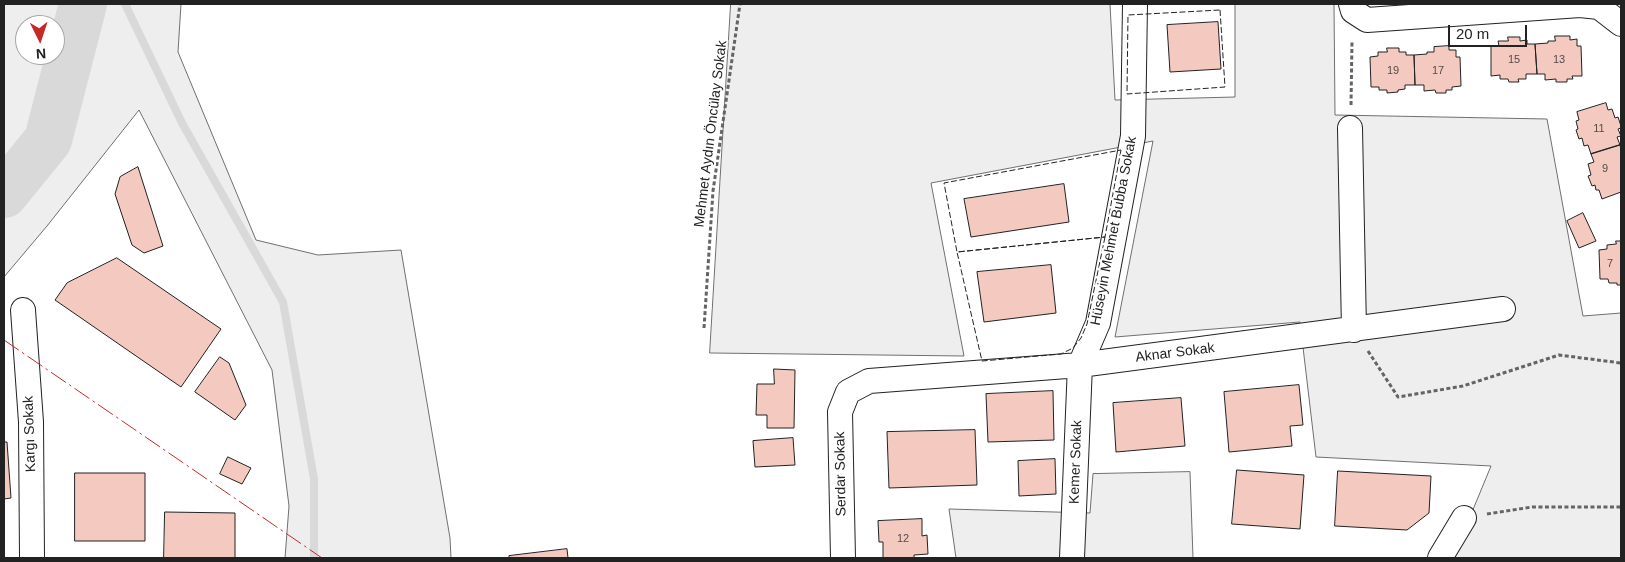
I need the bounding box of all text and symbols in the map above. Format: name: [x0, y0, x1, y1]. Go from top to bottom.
north arrow: [15, 15, 65, 65]
scale bar: [1450, 15, 1529, 47]
text: 20 m: [1456, 25, 1489, 42]
street label: Mehmet Aydın Öncülay Sokak: [691, 40, 731, 228]
text: N: [35, 46, 47, 62]
house number: 15: [1508, 53, 1520, 67]
house number: 13: [1553, 53, 1565, 67]
house number: 19: [1387, 64, 1399, 78]
house number: 17: [1432, 64, 1444, 78]
house number: 11: [1593, 122, 1605, 136]
street label: Hüseyin Mehmet Bubba Sokak: [1087, 135, 1141, 327]
house number: 9: [1602, 162, 1608, 176]
house number: 7: [1607, 257, 1613, 271]
street label: Aknar Sokak: [1135, 340, 1215, 366]
street label: Kargı Sokak: [20, 396, 40, 472]
street label: Kemer Sokak: [1066, 420, 1086, 504]
street label: Serdar Sokak: [832, 431, 850, 517]
house number: 12: [897, 532, 909, 546]

